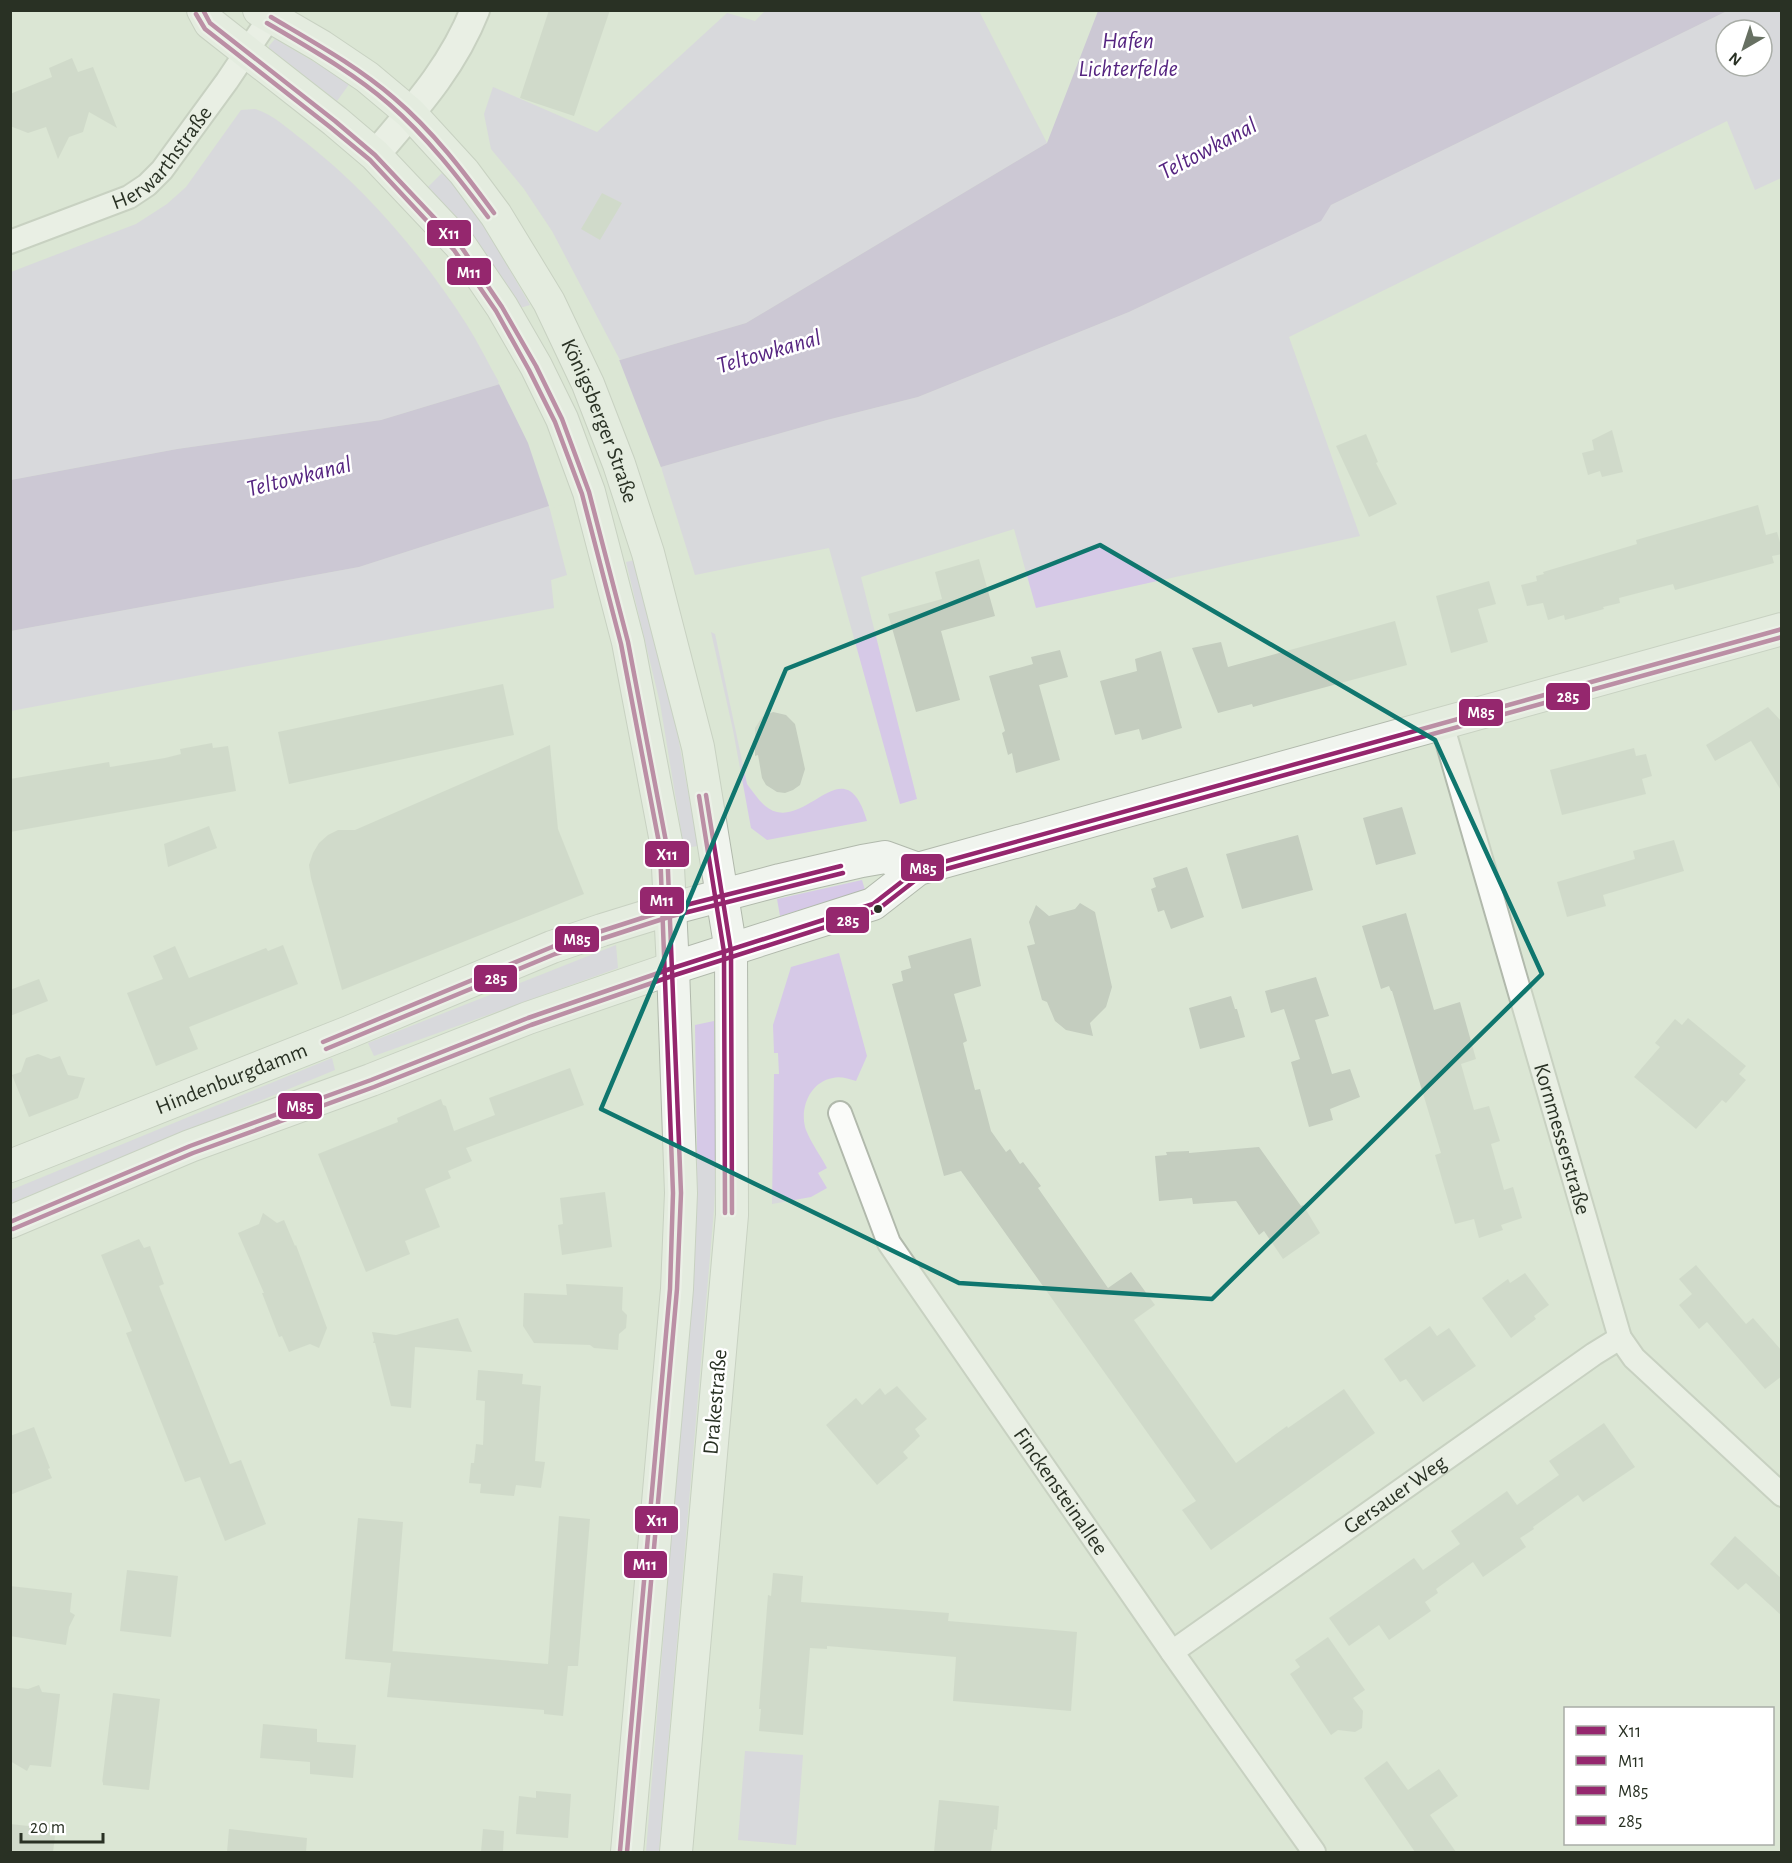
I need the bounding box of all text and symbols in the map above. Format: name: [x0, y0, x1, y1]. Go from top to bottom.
north arrow: [1714, 18, 1774, 78]
water label: Hafen Lichterfelde: [1078, 29, 1178, 81]
text: N: [1726, 49, 1745, 69]
street label: Herwarthstraße: [109, 102, 216, 214]
water label: Teltowkanal: [1155, 113, 1261, 185]
line badge: X11: [426, 219, 472, 247]
text: X11: [438, 226, 460, 242]
line badge: M11: [446, 257, 492, 286]
text: M11: [457, 265, 481, 281]
water label: Teltowkanal: [714, 326, 824, 378]
street label: Königsberger Straße: [557, 335, 642, 505]
water label: Teltowkanal: [244, 452, 354, 502]
line badge: 285: [1545, 682, 1591, 711]
text: 285: [1557, 689, 1579, 705]
line badge: M85: [1458, 698, 1504, 727]
text: M85: [1467, 705, 1495, 721]
line badge: X11: [644, 840, 690, 868]
text: X11: [656, 847, 678, 863]
line badge: M85: [900, 853, 945, 882]
text: M85: [909, 861, 937, 877]
line badge: M11: [639, 886, 685, 915]
text: M11: [650, 893, 674, 909]
unlabelled marker: [872, 903, 884, 915]
line badge: 285: [825, 906, 870, 934]
text: 285: [837, 913, 859, 929]
line badge: M85: [554, 925, 600, 953]
text: M85: [563, 932, 591, 948]
line badge: 285: [473, 964, 518, 993]
text: 285: [485, 971, 507, 987]
street label: Hindenburgdamm: [152, 1039, 310, 1118]
street label: Kornmesserstraße: [1530, 1061, 1595, 1217]
line badge: M85: [277, 1092, 323, 1120]
text: M85: [286, 1099, 314, 1115]
street label: Drakestraße: [699, 1348, 731, 1456]
street label: Finckensteinallee: [1009, 1424, 1112, 1559]
street label: Gersauer Weg: [1340, 1451, 1451, 1538]
line badge: X11: [634, 1505, 679, 1534]
text: X11: [646, 1513, 668, 1529]
line badge: M11: [623, 1550, 668, 1579]
text: M11: [633, 1557, 657, 1573]
legend: [1564, 1707, 1774, 1845]
text: X11: [1618, 1723, 1641, 1741]
text: M11: [1618, 1753, 1645, 1771]
text: M85: [1618, 1783, 1648, 1801]
scale bar: [21, 1806, 104, 1844]
text: 285: [1618, 1813, 1642, 1831]
text: 20 m: [30, 1819, 65, 1837]

